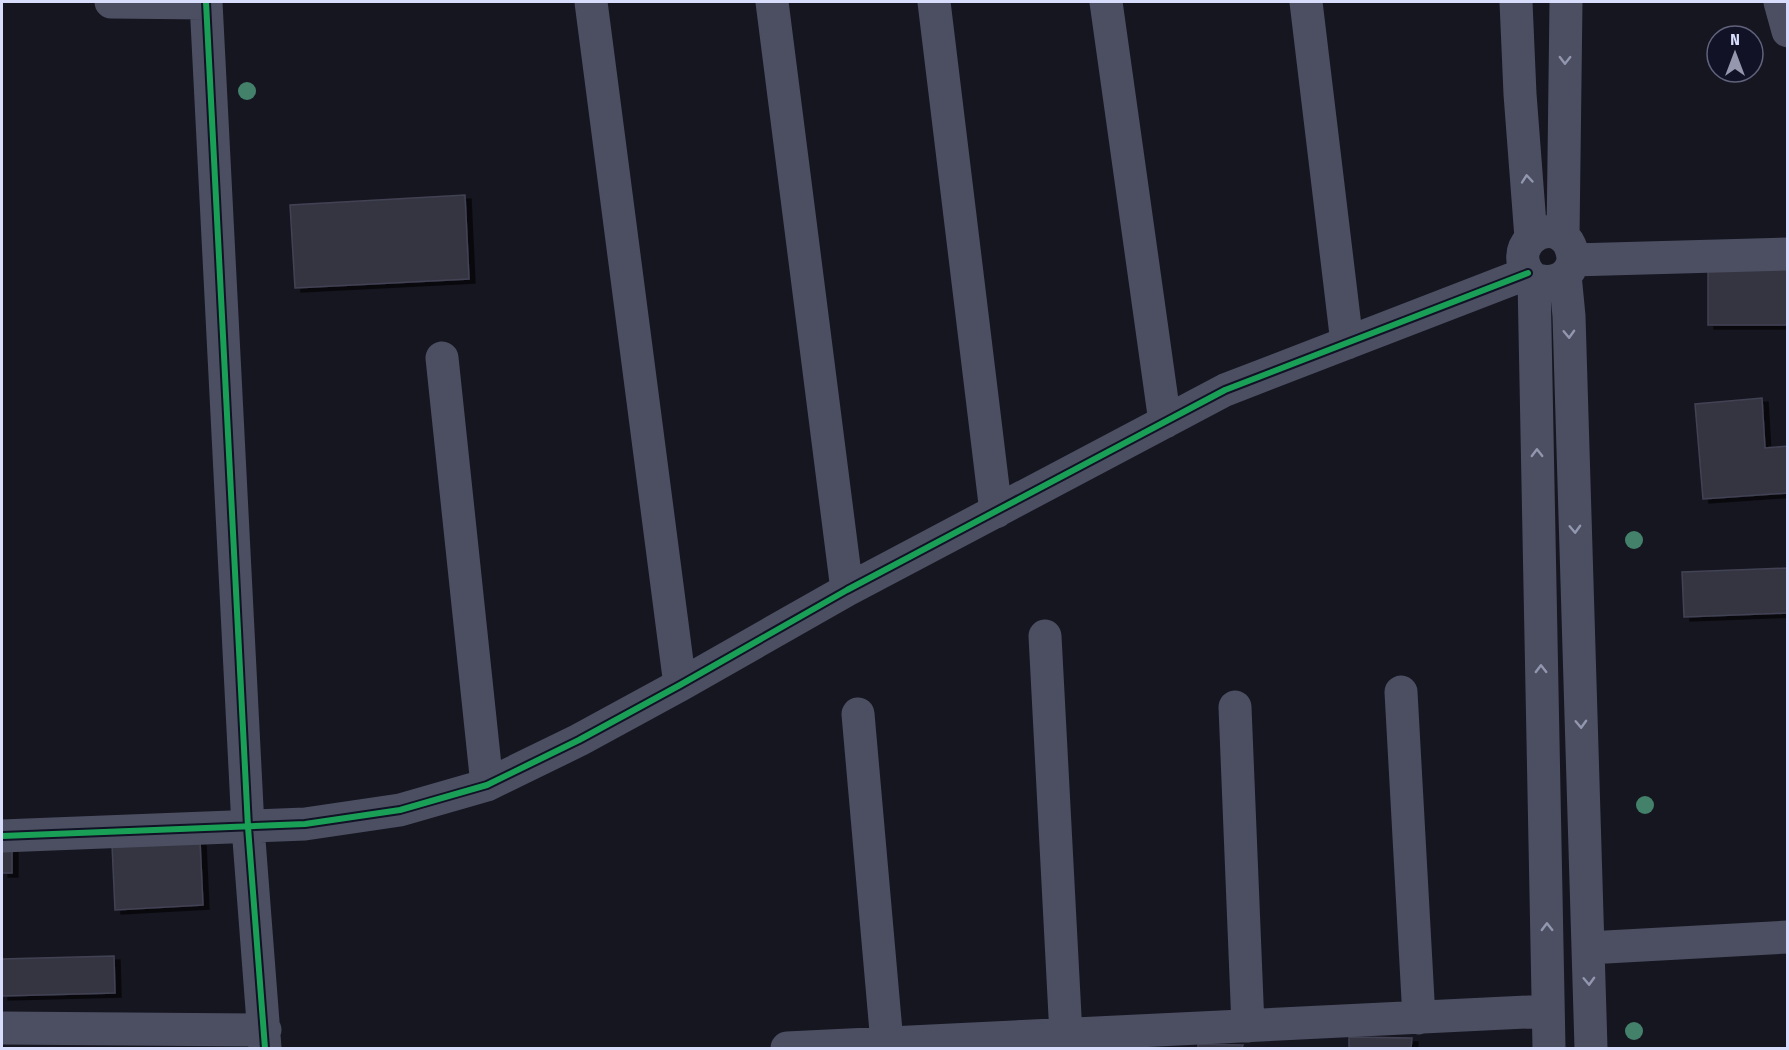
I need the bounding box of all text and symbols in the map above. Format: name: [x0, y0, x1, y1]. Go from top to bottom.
north arrow: [1705, 24, 1765, 84]
text: N: [1730, 30, 1740, 49]
one-way arrow: [1559, 55, 1571, 64]
one-way arrow: [1520, 175, 1533, 184]
one-way arrow: [1563, 329, 1575, 338]
one-way arrow: [1531, 449, 1543, 458]
one-way arrow: [1569, 524, 1581, 533]
one-way arrow: [1535, 665, 1548, 674]
one-way arrow: [1575, 719, 1587, 728]
one-way arrow: [1540, 923, 1553, 932]
one-way arrow: [1582, 977, 1595, 986]

